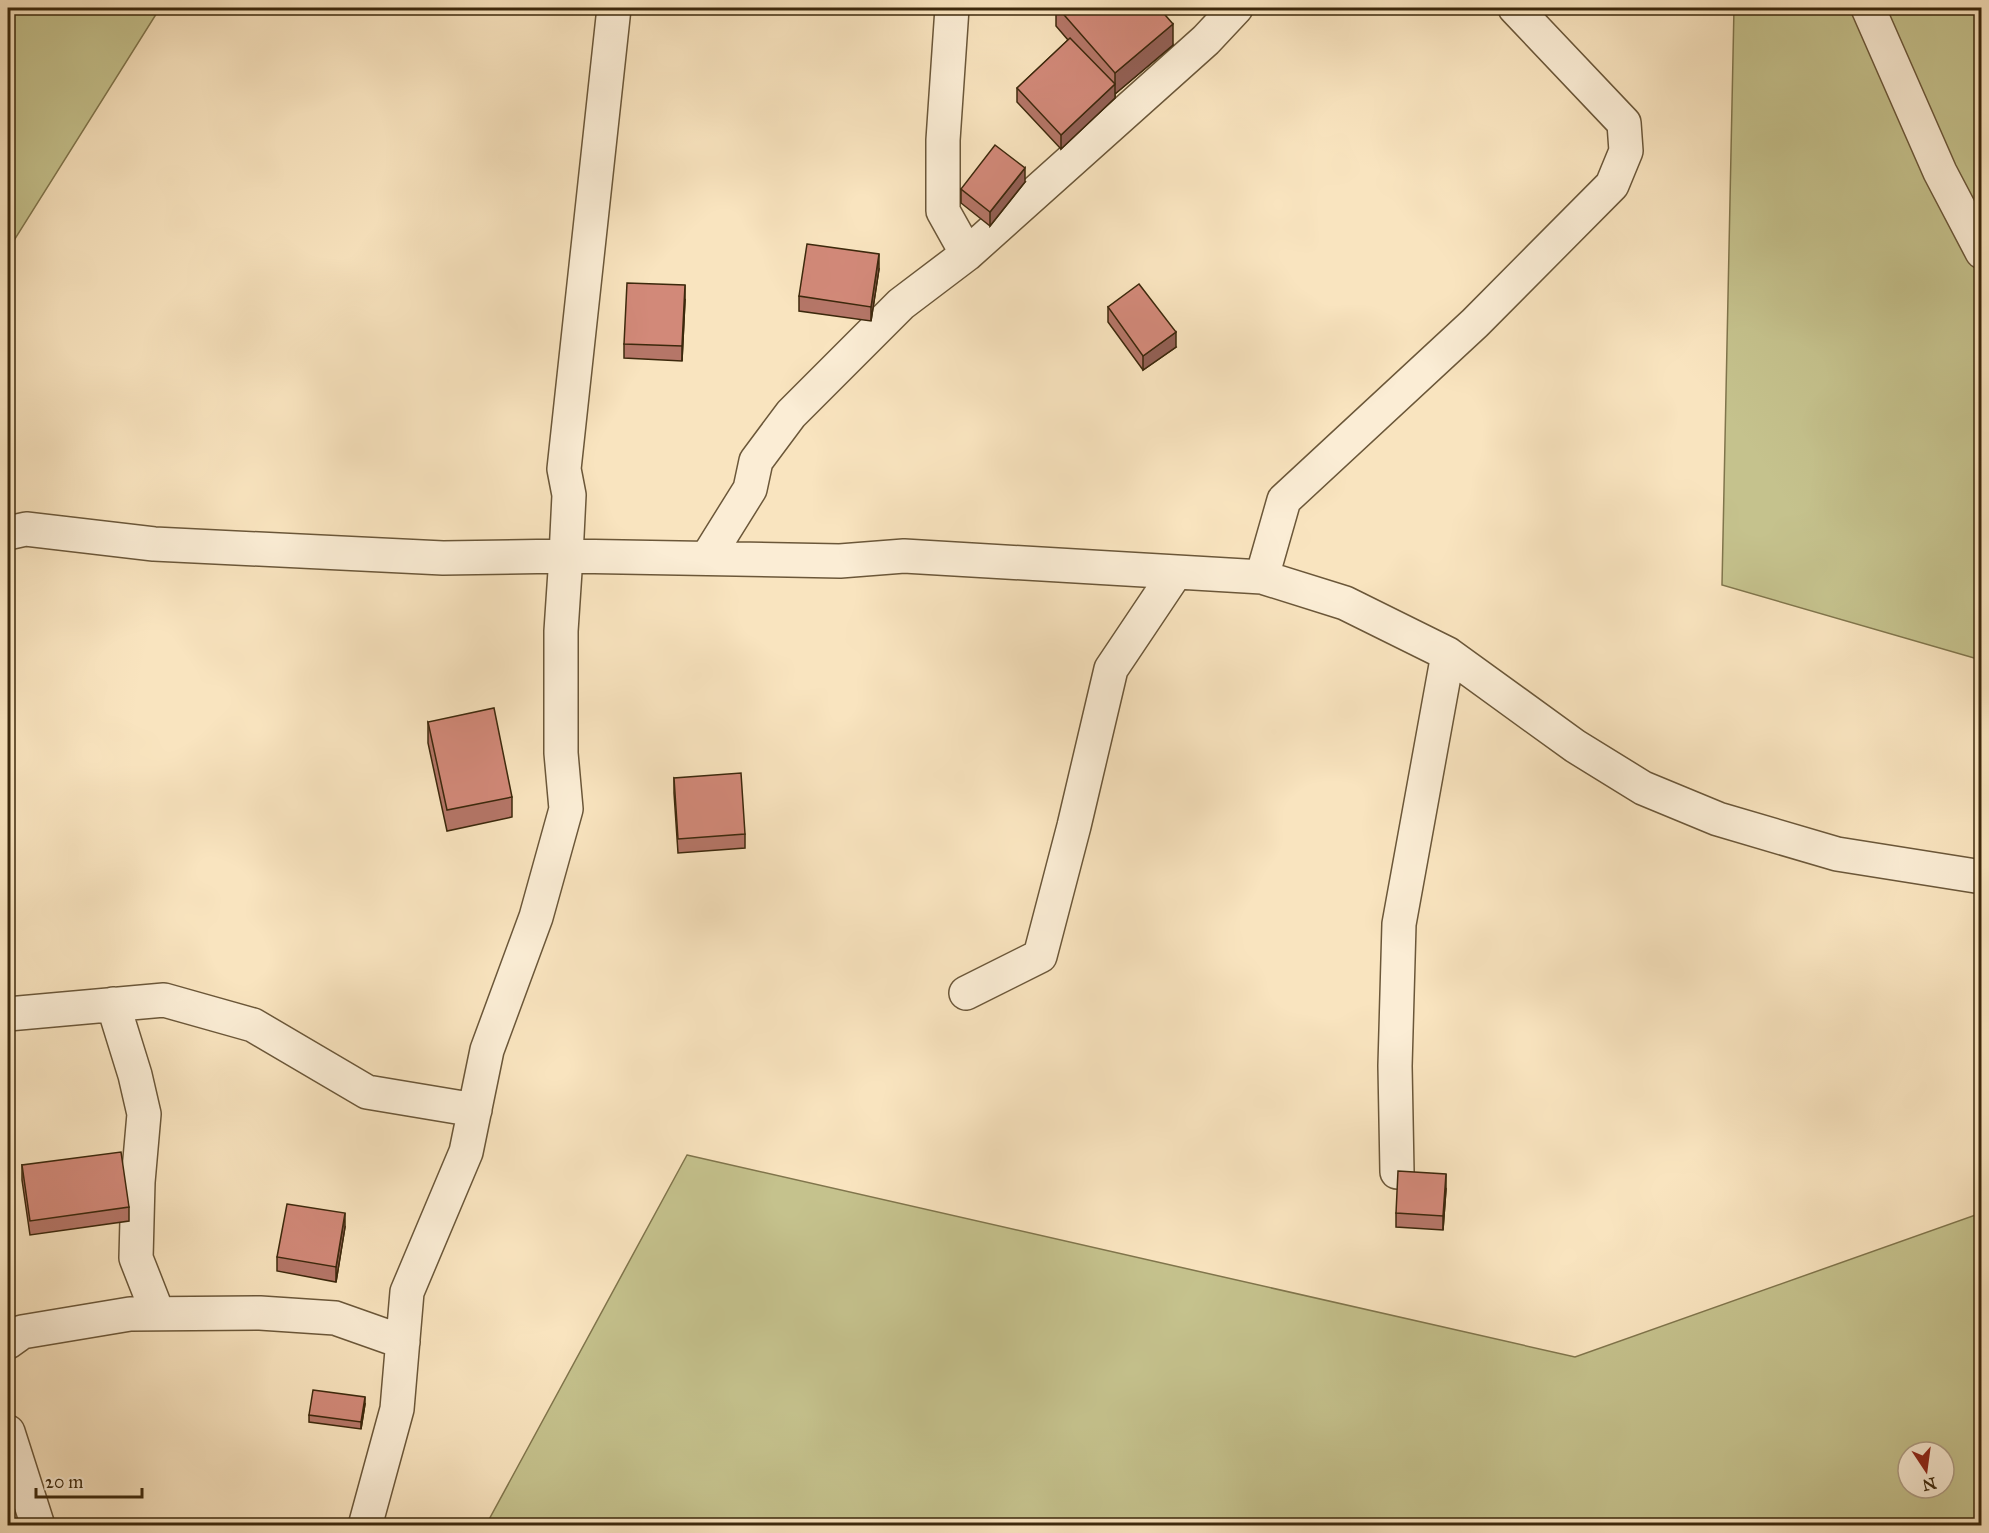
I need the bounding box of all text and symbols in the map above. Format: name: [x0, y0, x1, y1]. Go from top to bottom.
north arrow: [1896, 1440, 1956, 1500]
scale bar: [36, 1461, 142, 1499]
text: 20 m: [45, 1471, 83, 1493]
text: N: [1920, 1473, 1938, 1495]

